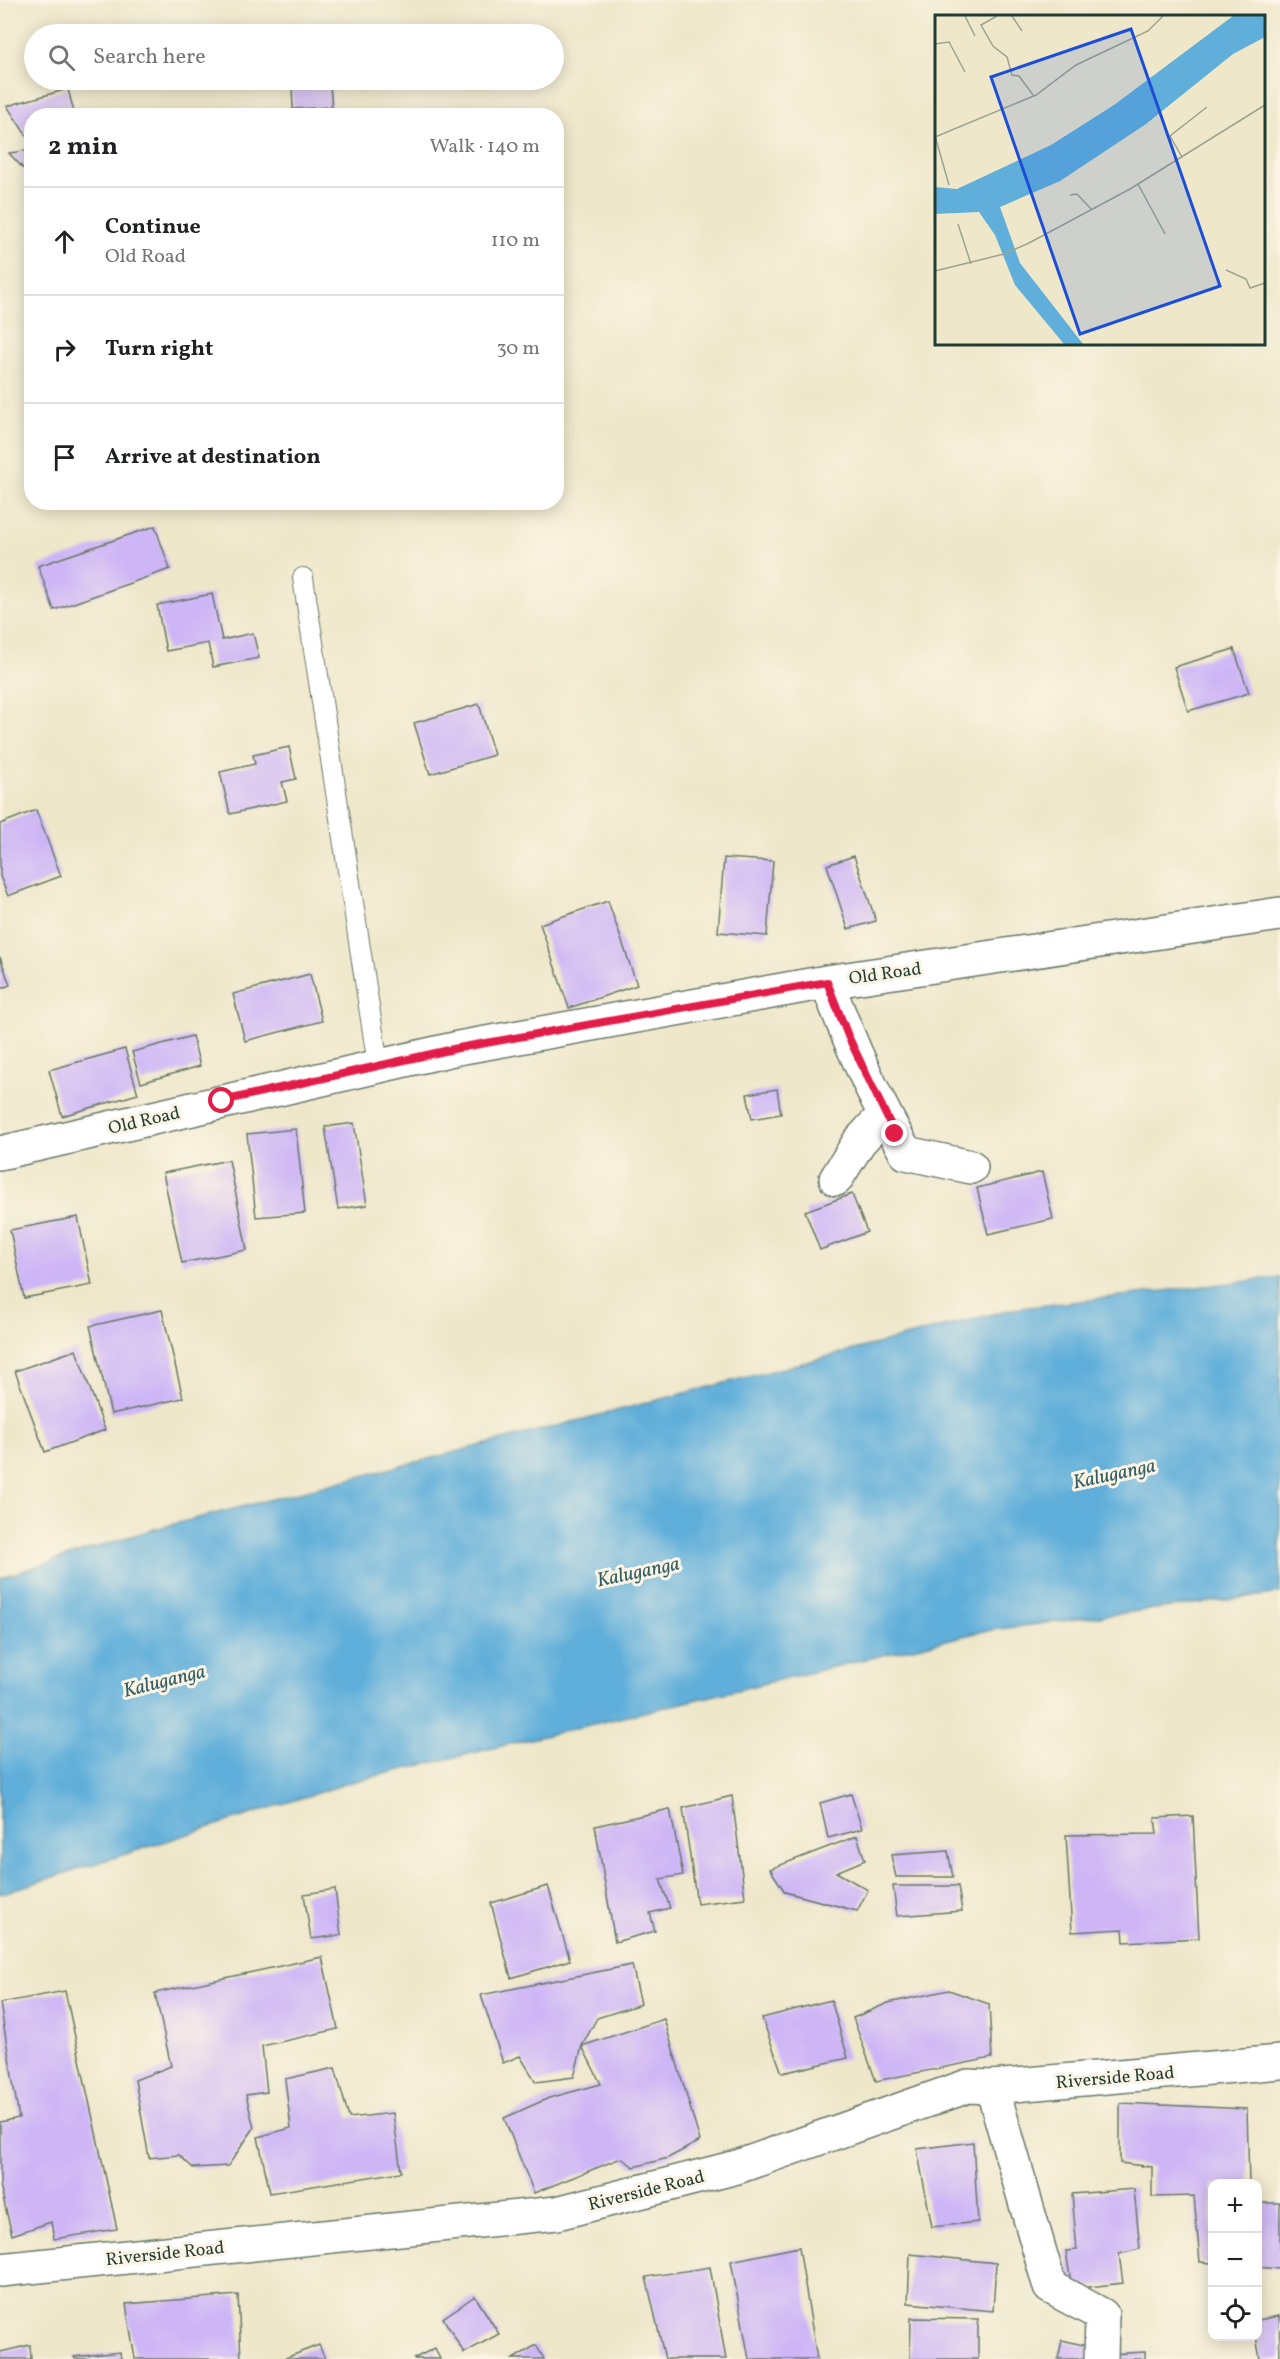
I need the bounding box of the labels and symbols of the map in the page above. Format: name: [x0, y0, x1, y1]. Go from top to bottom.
inset map: [935, 15, 1265, 345]
street label: Old Road: [847, 957, 923, 992]
route start: [208, 1087, 234, 1113]
street label: Old Road: [106, 1101, 183, 1142]
route end: [881, 1120, 907, 1146]
water label: Kaluganga: [1070, 1453, 1158, 1497]
water label: Kaluganga: [594, 1551, 682, 1595]
water label: Kaluganga: [120, 1658, 209, 1706]
street label: Riverside Road: [1055, 2061, 1176, 2096]
street label: Riverside Road: [586, 2165, 707, 2218]
street label: Riverside Road: [105, 2236, 226, 2273]

